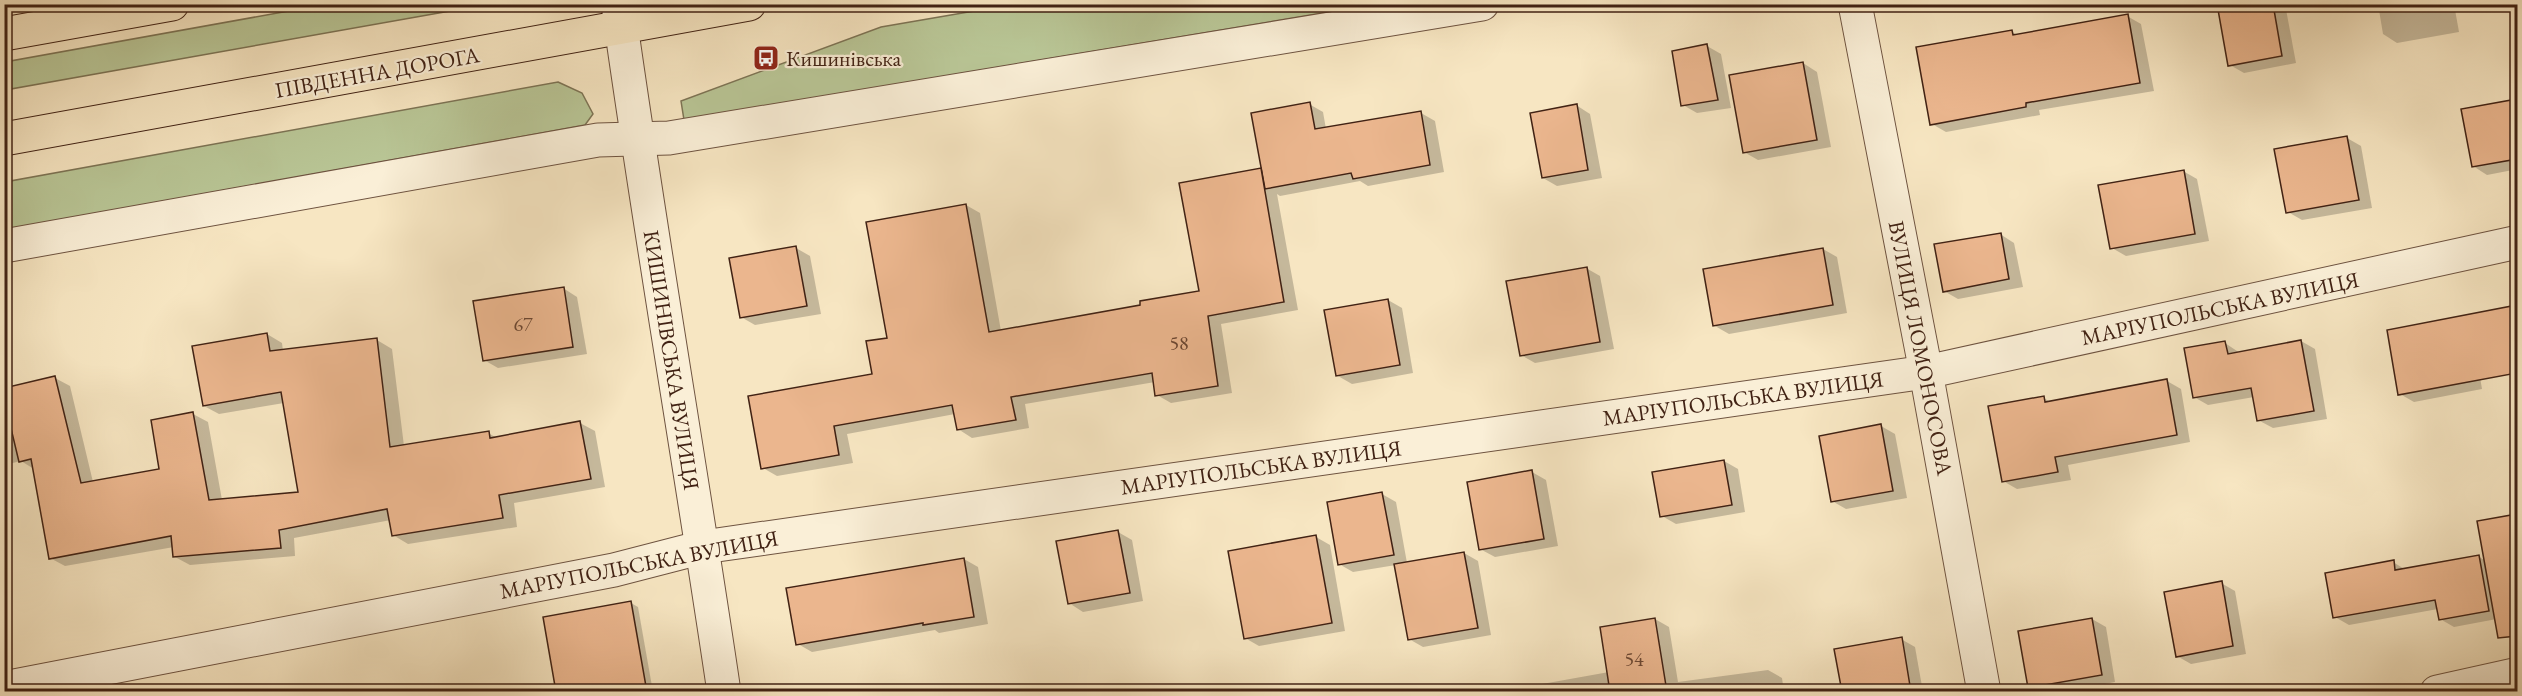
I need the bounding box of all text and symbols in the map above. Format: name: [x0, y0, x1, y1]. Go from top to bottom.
street label: ПІВДЕННА ДОРОГА: [272, 40, 482, 105]
bus stop icon: Кишинівська: [751, 43, 781, 73]
place label: Кишинівська: [786, 44, 902, 73]
street label: ВУЛИЦЯ ЛОМОНОСОВА: [1882, 218, 1960, 479]
street label: КИШИНІВСЬКА ВУЛИЦЯ: [637, 228, 706, 492]
street label: МАРІУПОЛЬСЬКА ВУЛИЦЯ: [2079, 265, 2362, 352]
house number: 67: [513, 311, 533, 337]
house number: 58: [1169, 330, 1189, 356]
street label: МАРІУПОЛЬСЬКА ВУЛИЦЯ: [1601, 364, 1886, 433]
street label: МАРІУПОЛЬСЬКА ВУЛИЦЯ: [1119, 433, 1404, 502]
street label: МАРІУПОЛЬСЬКА ВУЛИЦЯ: [497, 523, 781, 606]
house number: 54: [1624, 646, 1644, 672]

